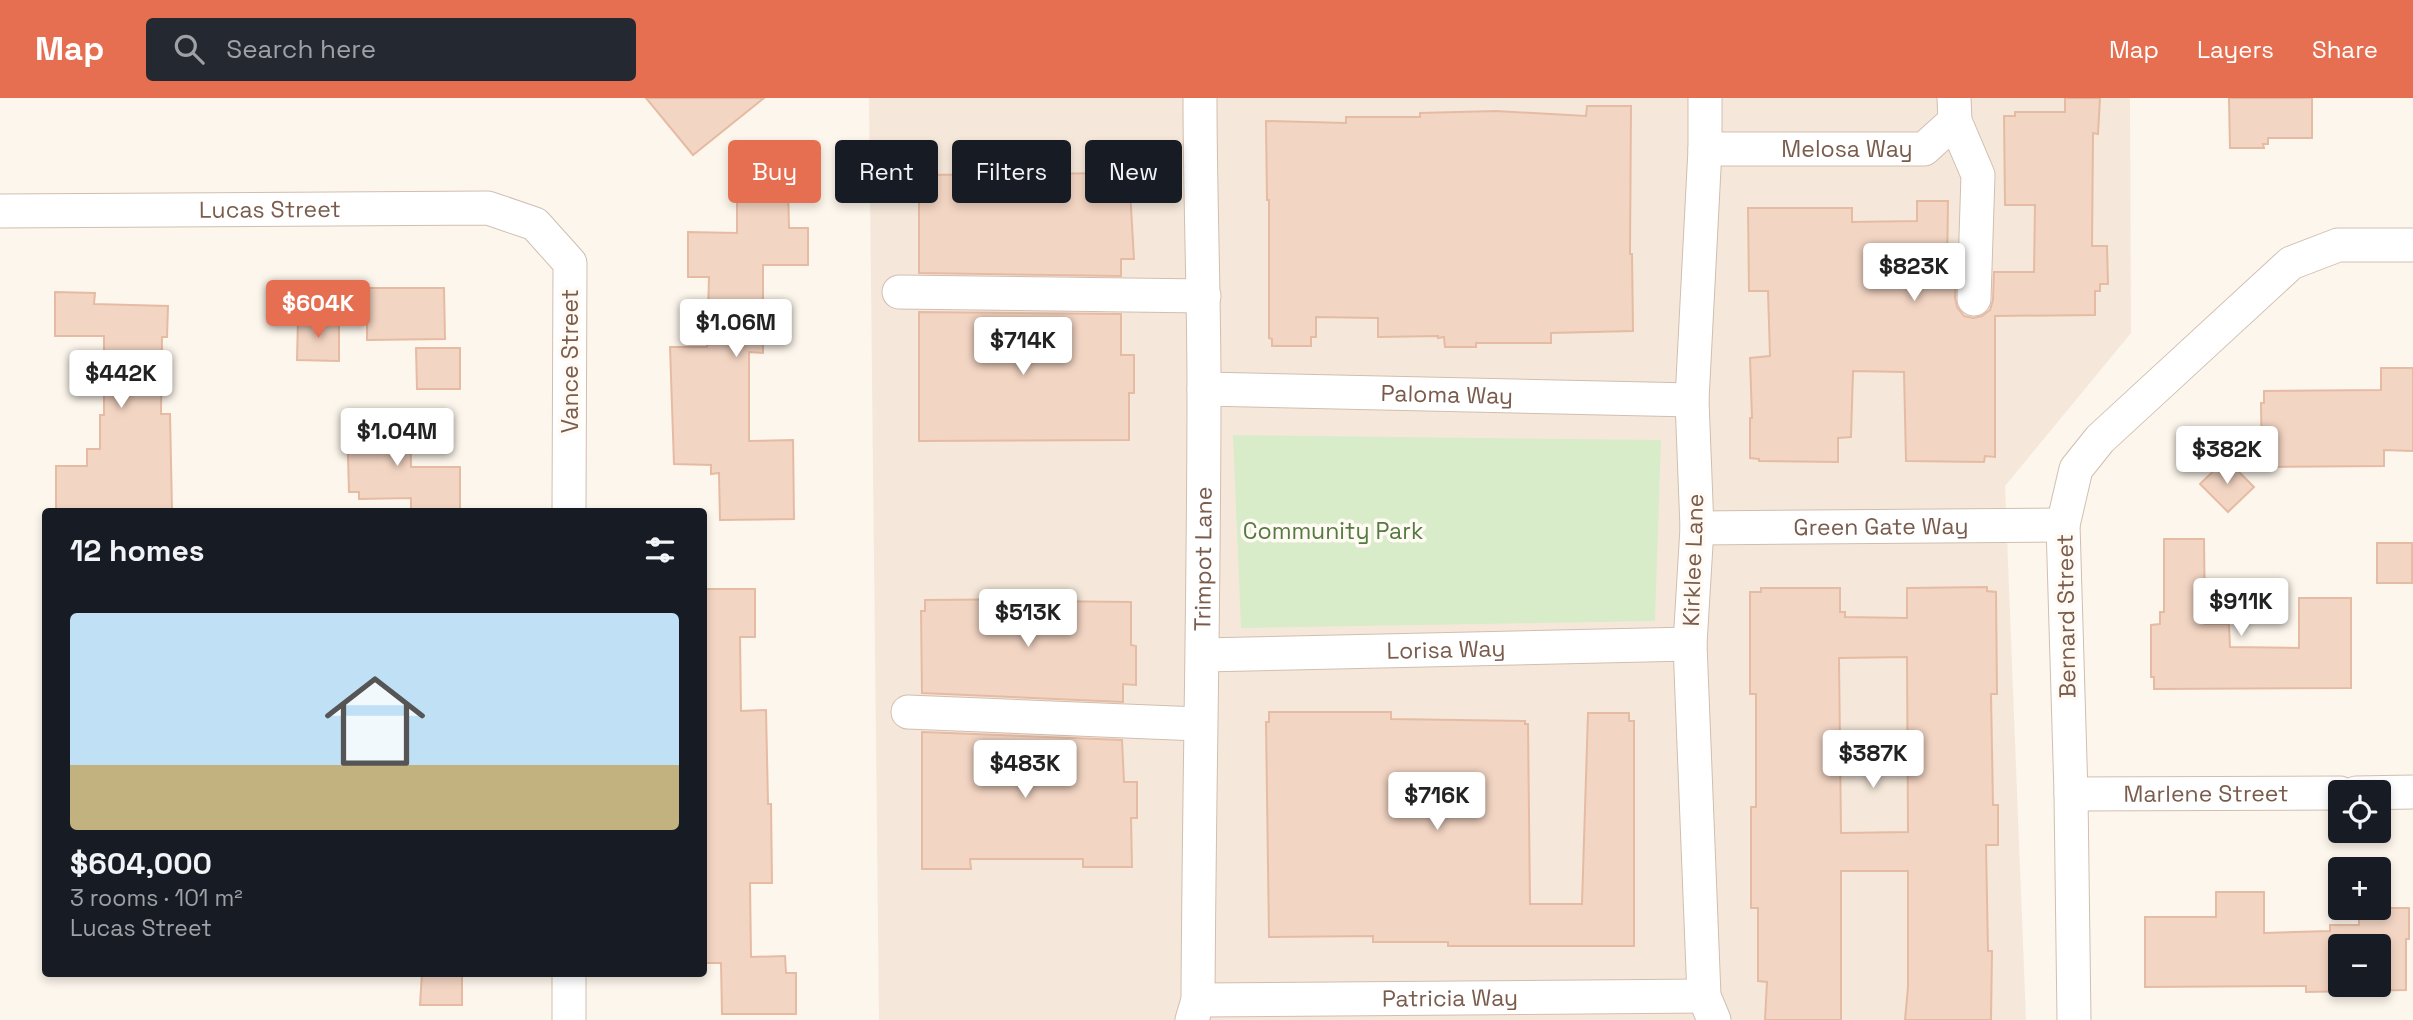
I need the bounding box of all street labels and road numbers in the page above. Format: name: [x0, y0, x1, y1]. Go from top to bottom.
street label: Melosa Way: [1781, 134, 1913, 164]
street label: Lucas Street: [199, 194, 341, 225]
street label: Vance Street: [555, 289, 585, 433]
street label: Paloma Way: [1380, 378, 1513, 411]
street label: Trimpot Lane: [1187, 487, 1219, 631]
street label: Kirklee Lane: [1676, 493, 1710, 627]
street label: Green Gate Way: [1793, 511, 1969, 542]
street label: Bernard Street: [2050, 534, 2082, 698]
street label: Lorisa Way: [1386, 633, 1506, 666]
street label: Marlene Street: [2123, 778, 2289, 809]
street label: Patricia Way: [1382, 982, 1518, 1014]

